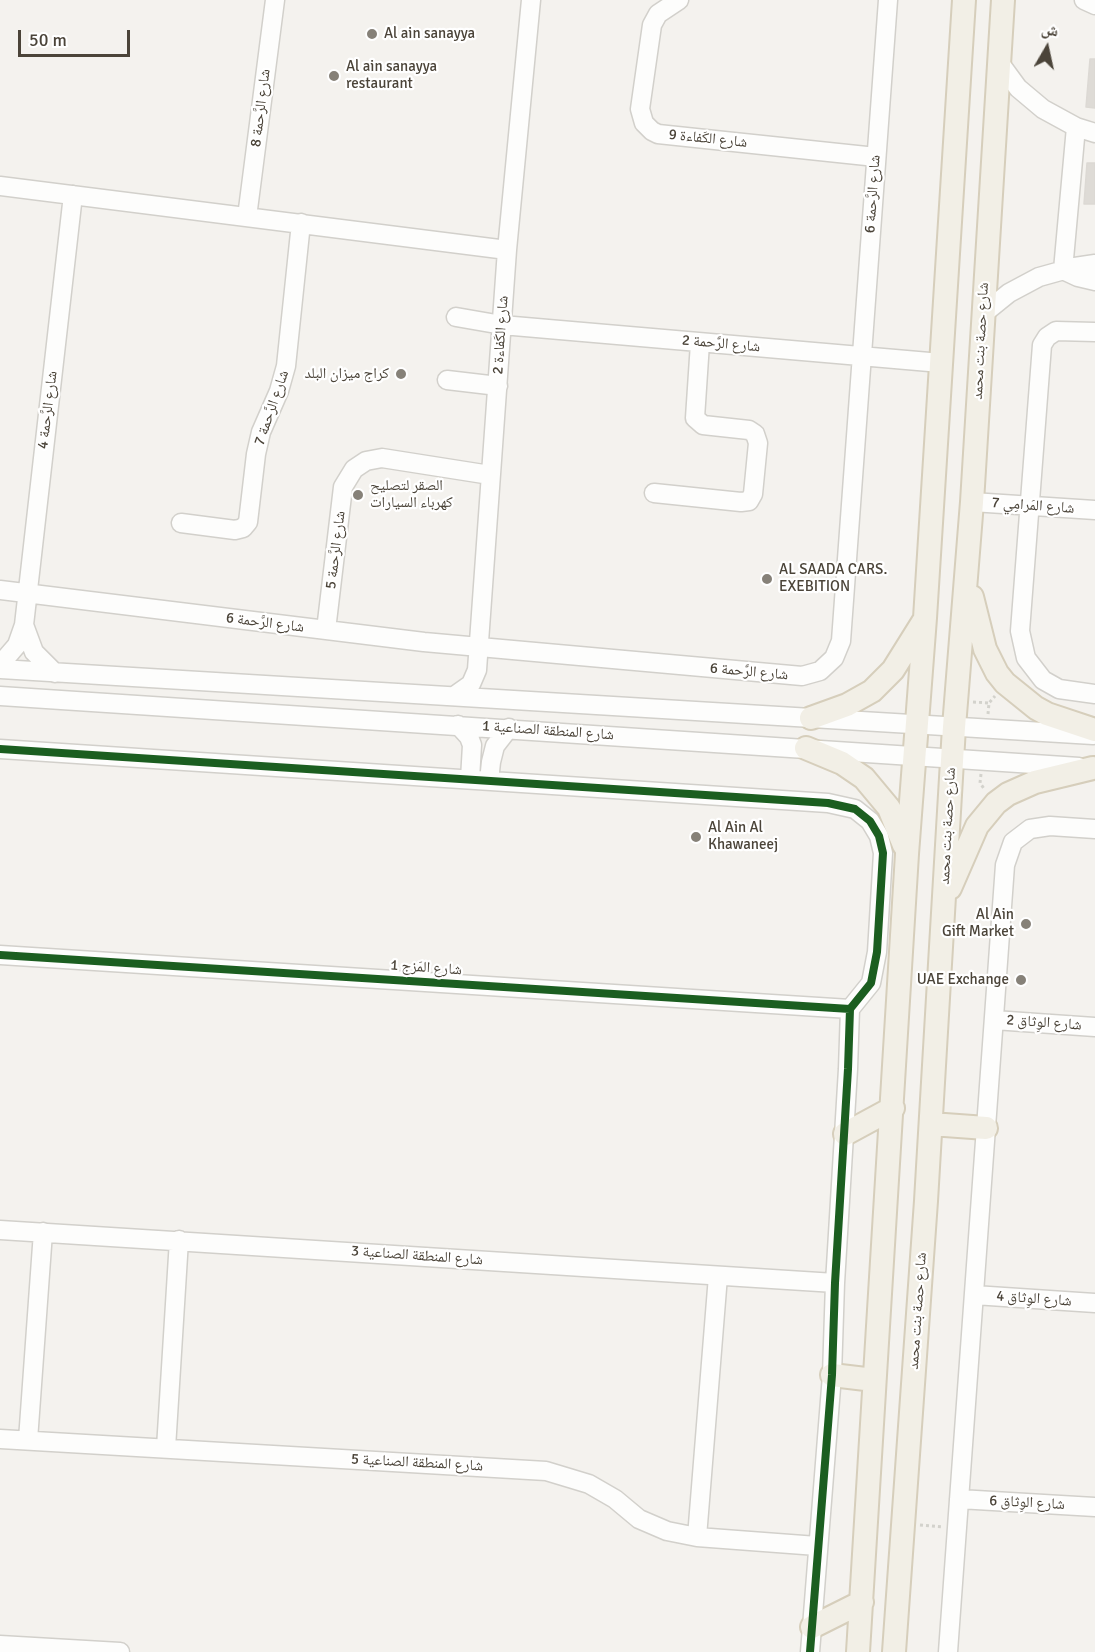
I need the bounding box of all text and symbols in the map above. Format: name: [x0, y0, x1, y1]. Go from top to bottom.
scale bar: [21, 18, 134, 56]
north arrow: [1017, 18, 1077, 78]
text: ش: [1040, 19, 1060, 41]
place label: Al ain sanayya: [384, 25, 475, 43]
marker: Al ain sanayya: [365, 27, 379, 41]
text: 50 m: [29, 29, 67, 51]
place label: Al ain sanayya restaurant: [346, 58, 437, 93]
street label: شارع الرَّحمة 8: [247, 68, 275, 148]
marker: Al ain sanayya restaurant: [327, 69, 341, 83]
street label: شارع الكَفاءة 9: [668, 126, 748, 152]
street label: شارع الرَّحمة 6: [861, 154, 885, 234]
street label: شارع حصة بنت محمد: [969, 282, 993, 400]
street label: شارع الكَفاءة 2: [489, 295, 513, 375]
street label: شارع الرَّحمة 2: [681, 332, 761, 356]
place label: كراج ميزان البلد: [304, 365, 389, 383]
marker: كراج ميزان البلد: [394, 367, 408, 381]
street label: شارع الرَّحمة 7: [251, 368, 293, 448]
street label: شارع الرَّحمة 4: [34, 370, 62, 450]
place label: الصقر لتصليح كهرباء السيارات: [370, 477, 453, 512]
marker: الصقر لتصليح كهرباء السيارات: [351, 488, 365, 502]
street label: شارع المَرامِي 7: [991, 494, 1075, 518]
street label: شارع الرَّحمة 5: [322, 510, 350, 590]
place label: AL SAADA CARS. EXEBITION: [779, 561, 887, 596]
marker: AL SAADA CARS. EXEBITION: [760, 572, 774, 586]
street label: شارع الرَّحمة 6: [225, 609, 305, 637]
street label: شارع الرَّحمة 6: [709, 660, 789, 684]
street label: شارع المنطقة الصناعية 1: [481, 717, 615, 745]
street label: شارع حصة بنت محمد: [936, 767, 960, 885]
place label: Al Ain Al Khawaneej: [708, 819, 778, 854]
marker: Al Ain Al Khawaneej: [689, 830, 703, 844]
place label: Al Ain Gift Market: [942, 906, 1014, 941]
marker: Al Ain Gift Market: [1019, 917, 1033, 931]
street label: شارع المَزج 1: [390, 957, 462, 979]
place label: UAE Exchange: [917, 971, 1009, 989]
marker: UAE Exchange: [1014, 973, 1028, 987]
street label: شارع الوِثاق 2: [1006, 1011, 1082, 1035]
street label: شارع المنطقة الصناعية 3: [350, 1242, 484, 1270]
street label: شارع حصة بنت محمد: [905, 1252, 931, 1370]
street label: شارع الوِثاق 4: [996, 1287, 1072, 1311]
street label: شارع المنطقة الصناعية 5: [351, 1451, 483, 1475]
street label: شارع الوِثاق 6: [989, 1492, 1065, 1514]

